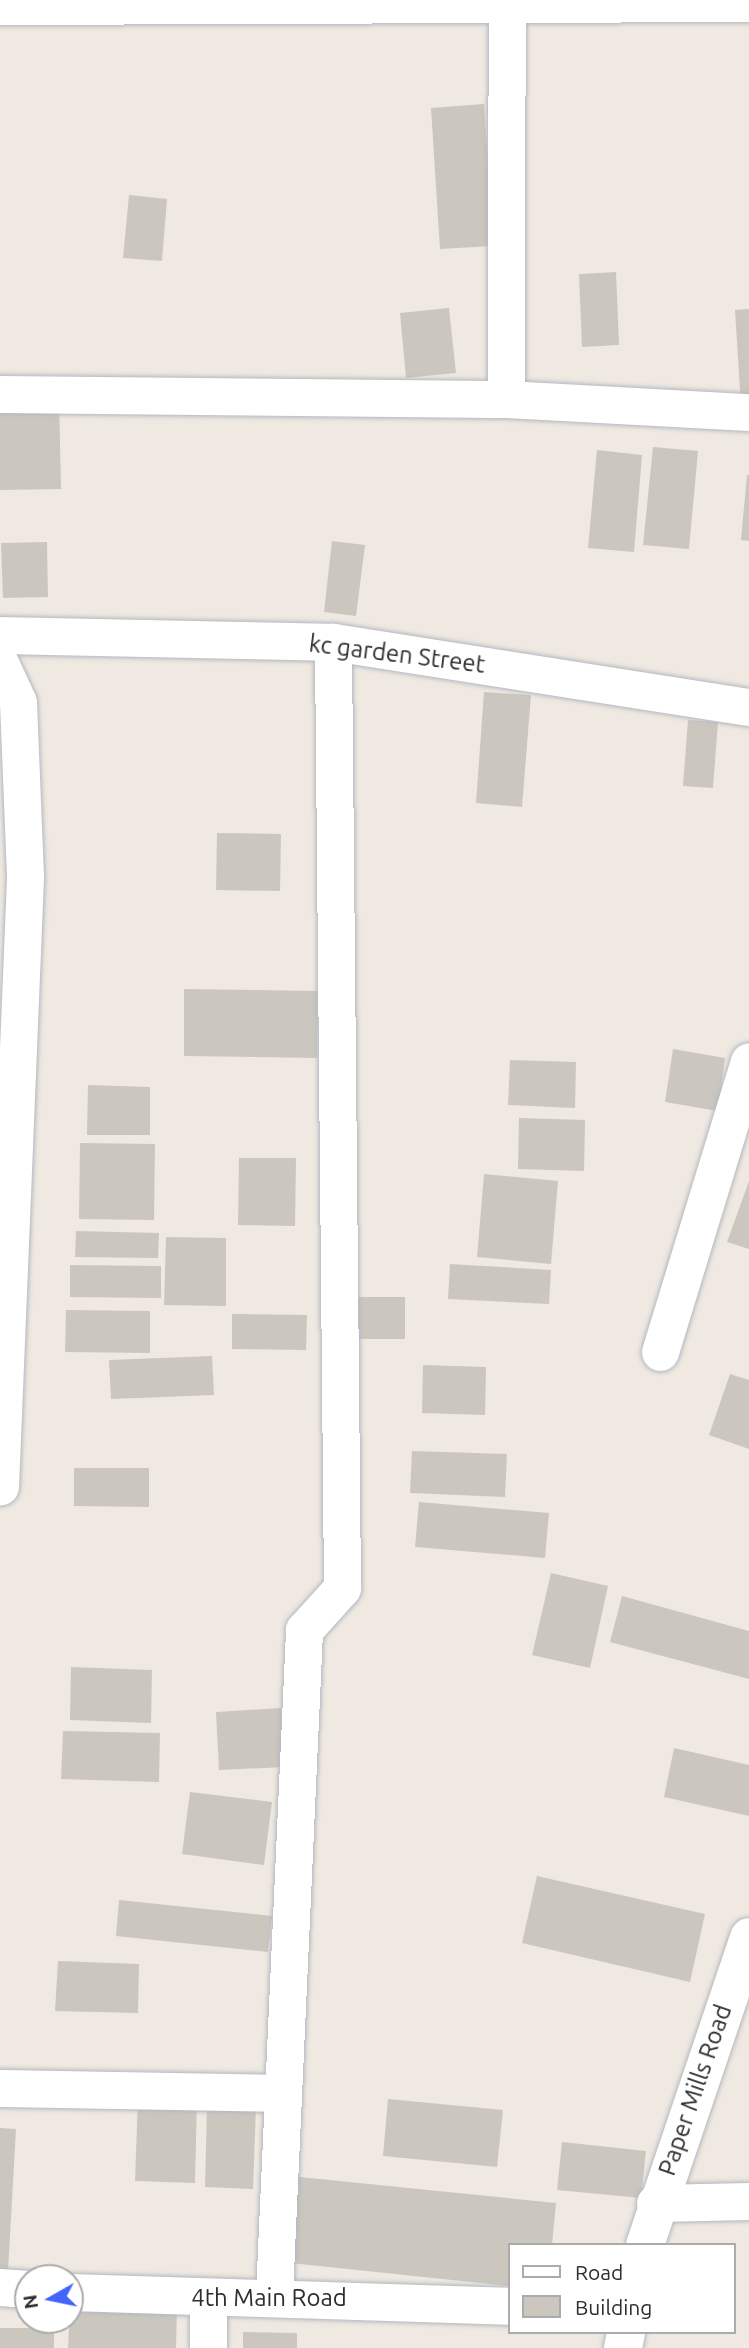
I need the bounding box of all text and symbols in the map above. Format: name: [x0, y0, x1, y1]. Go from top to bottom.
street label: kc garden Street: [307, 629, 487, 679]
street label: Paper Mills Road: [652, 2001, 738, 2179]
legend: [508, 2243, 735, 2334]
text: Road: [575, 2260, 623, 2284]
north arrow: [14, 2264, 84, 2334]
street label: 4th Main Road: [191, 2284, 347, 2312]
text: N: [18, 2293, 42, 2311]
text: Building: [575, 2295, 652, 2319]

